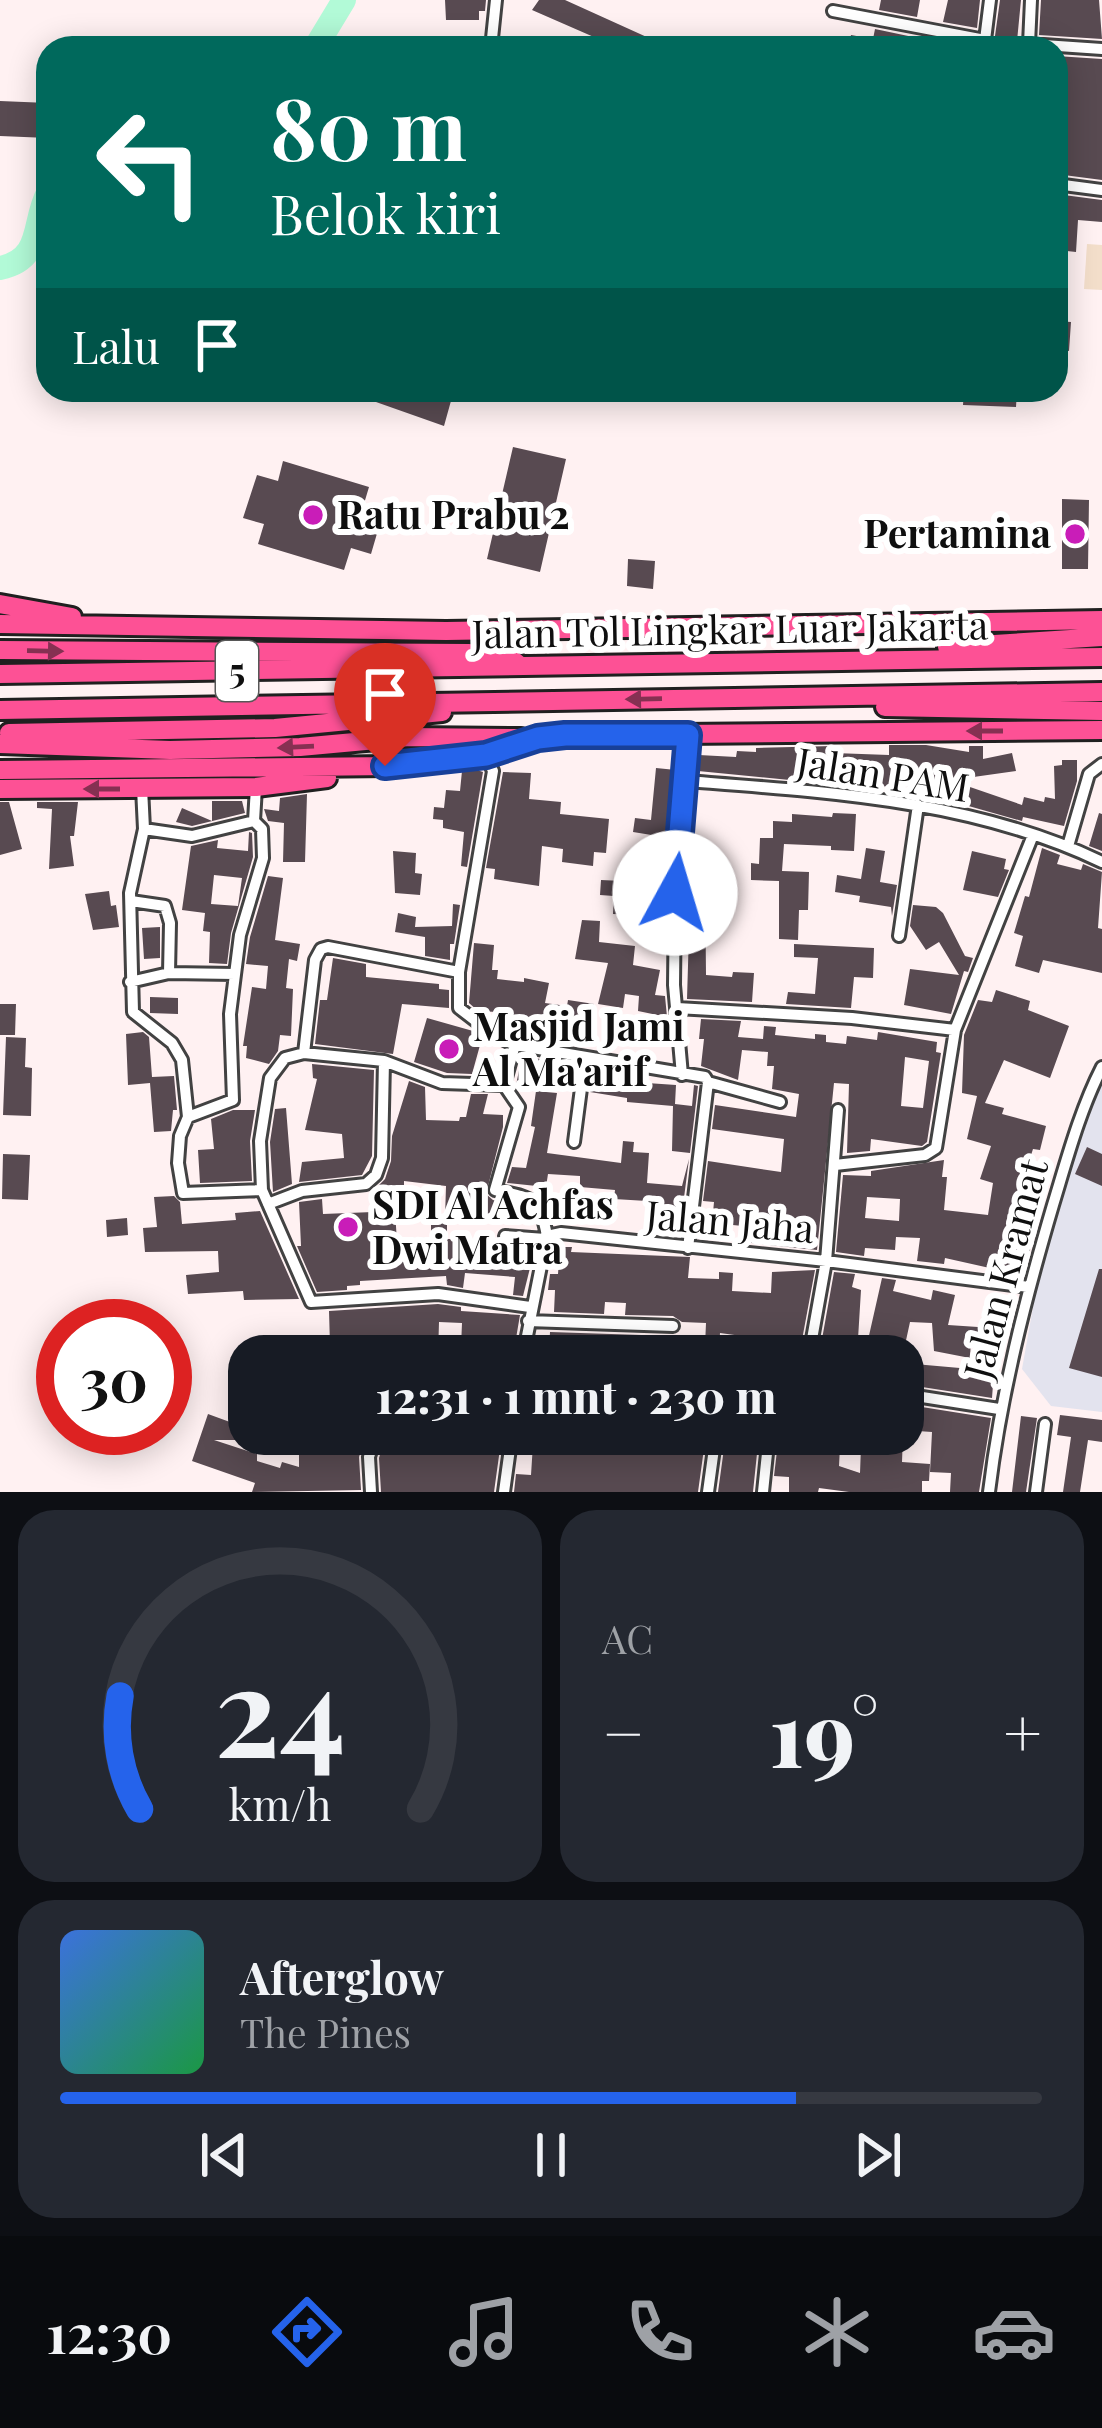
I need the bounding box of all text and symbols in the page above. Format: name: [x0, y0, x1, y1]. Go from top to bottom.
text: 80 m: [270, 70, 467, 182]
icon: left: [72, 84, 228, 240]
text: Belok kiri: [270, 177, 501, 249]
icon: arrive: [184, 312, 250, 378]
text: Lalu: [72, 315, 160, 375]
place label: Ratu Prabu 2: [337, 487, 570, 539]
marker: Ratu Prabu 2: [300, 502, 326, 528]
place label: Pertamina: [863, 506, 1051, 558]
marker: Pertamina: [1062, 521, 1088, 547]
street label: Jalan Tol Lingkar Luar Jakarta: [470, 597, 989, 659]
one-way arrow: [27, 641, 65, 660]
road number: 5: [216, 641, 258, 701]
pin: [334, 643, 436, 766]
icon: arrive: [352, 661, 418, 727]
one-way arrow: [624, 689, 662, 708]
one-way arrow: [965, 721, 1003, 741]
street label: Jalan PAM: [792, 734, 973, 812]
one-way arrow: [276, 738, 314, 757]
one-way arrow: [82, 779, 120, 799]
position arrow: [612, 830, 738, 956]
place label: Masjid Jami Al Ma'arif: [472, 999, 685, 1096]
marker: Masjid Jami Al Ma'arif: [436, 1036, 462, 1062]
street label: Jalan Kramat: [950, 1152, 1059, 1385]
place label: SDI Al Achfas Dwi Matra: [372, 1177, 614, 1274]
street label: Jalan Jaha: [643, 1187, 817, 1253]
marker: SDI Al Achfas Dwi Matra: [335, 1214, 361, 1240]
speed limit sign: 30: [36, 1299, 192, 1455]
text: 12:31 · 1 mnt · 230 m: [376, 1365, 776, 1425]
text: AC: [602, 1612, 653, 1664]
text: 24: [214, 1623, 346, 1789]
text: 19°: [769, 1671, 879, 1791]
text: −: [602, 1687, 645, 1775]
text: +: [1003, 1687, 1042, 1775]
text: km/h: [229, 1775, 331, 1832]
text: Afterglow: [240, 1946, 444, 2006]
text: The Pines: [240, 2006, 411, 2058]
icon: previous: [191, 2122, 257, 2188]
icon: pause: [518, 2122, 584, 2188]
icon: next: [845, 2122, 911, 2188]
icon: directions: [265, 2290, 349, 2374]
icon: music: [442, 2290, 526, 2374]
icon: phone: [618, 2290, 702, 2374]
icon: climate: [795, 2290, 879, 2374]
icon: car: [972, 2290, 1056, 2374]
text: 12:30: [46, 2296, 172, 2368]

